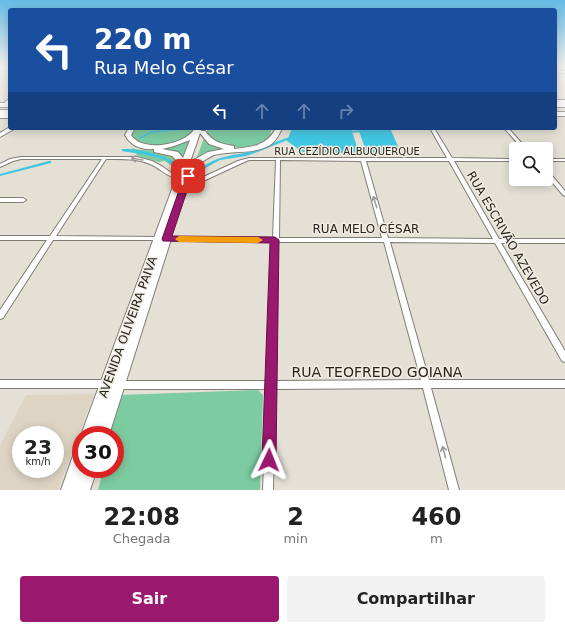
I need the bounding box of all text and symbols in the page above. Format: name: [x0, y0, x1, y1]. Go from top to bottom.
text: 220 m: [94, 23, 191, 56]
icon: left: [28, 24, 80, 76]
text: Rua Melo César: [94, 57, 234, 78]
icon: left: [209, 100, 231, 122]
icon: ahead: [251, 100, 273, 122]
icon: ahead: [293, 100, 315, 122]
icon: right: [335, 100, 357, 122]
map controls: [509, 142, 553, 186]
button: search: [509, 142, 553, 186]
street label: RUA CEZÍDIO ALBUQUERQUE: [274, 145, 420, 157]
one-way arrow: [131, 155, 144, 163]
pin: [171, 159, 205, 193]
icon: arrive: [177, 165, 199, 187]
street label: RUA ESCRIVÃO AZEVEDO: [464, 168, 553, 307]
one-way arrow: [371, 196, 378, 209]
street label: RUA MELO CÉSAR: [313, 221, 419, 236]
street label: AVENIDA OLIVEIRA PAIVA: [96, 254, 160, 400]
street label: RUA TEOFREDO GOIANA: [292, 364, 463, 380]
speed limit sign: 30: [72, 426, 124, 478]
text: 23: [24, 435, 52, 459]
position arrow: [248, 439, 290, 481]
one-way arrow: [440, 446, 447, 459]
text: km/h: [25, 456, 51, 467]
text: 22:08: [103, 503, 180, 531]
text: 2: [287, 503, 304, 531]
text: 460: [411, 503, 461, 531]
text: Chegada: [113, 531, 171, 546]
text: min: [283, 531, 308, 546]
text: m: [430, 531, 443, 546]
button: Sair: [20, 576, 279, 622]
button: Compartilhar: [287, 576, 545, 622]

